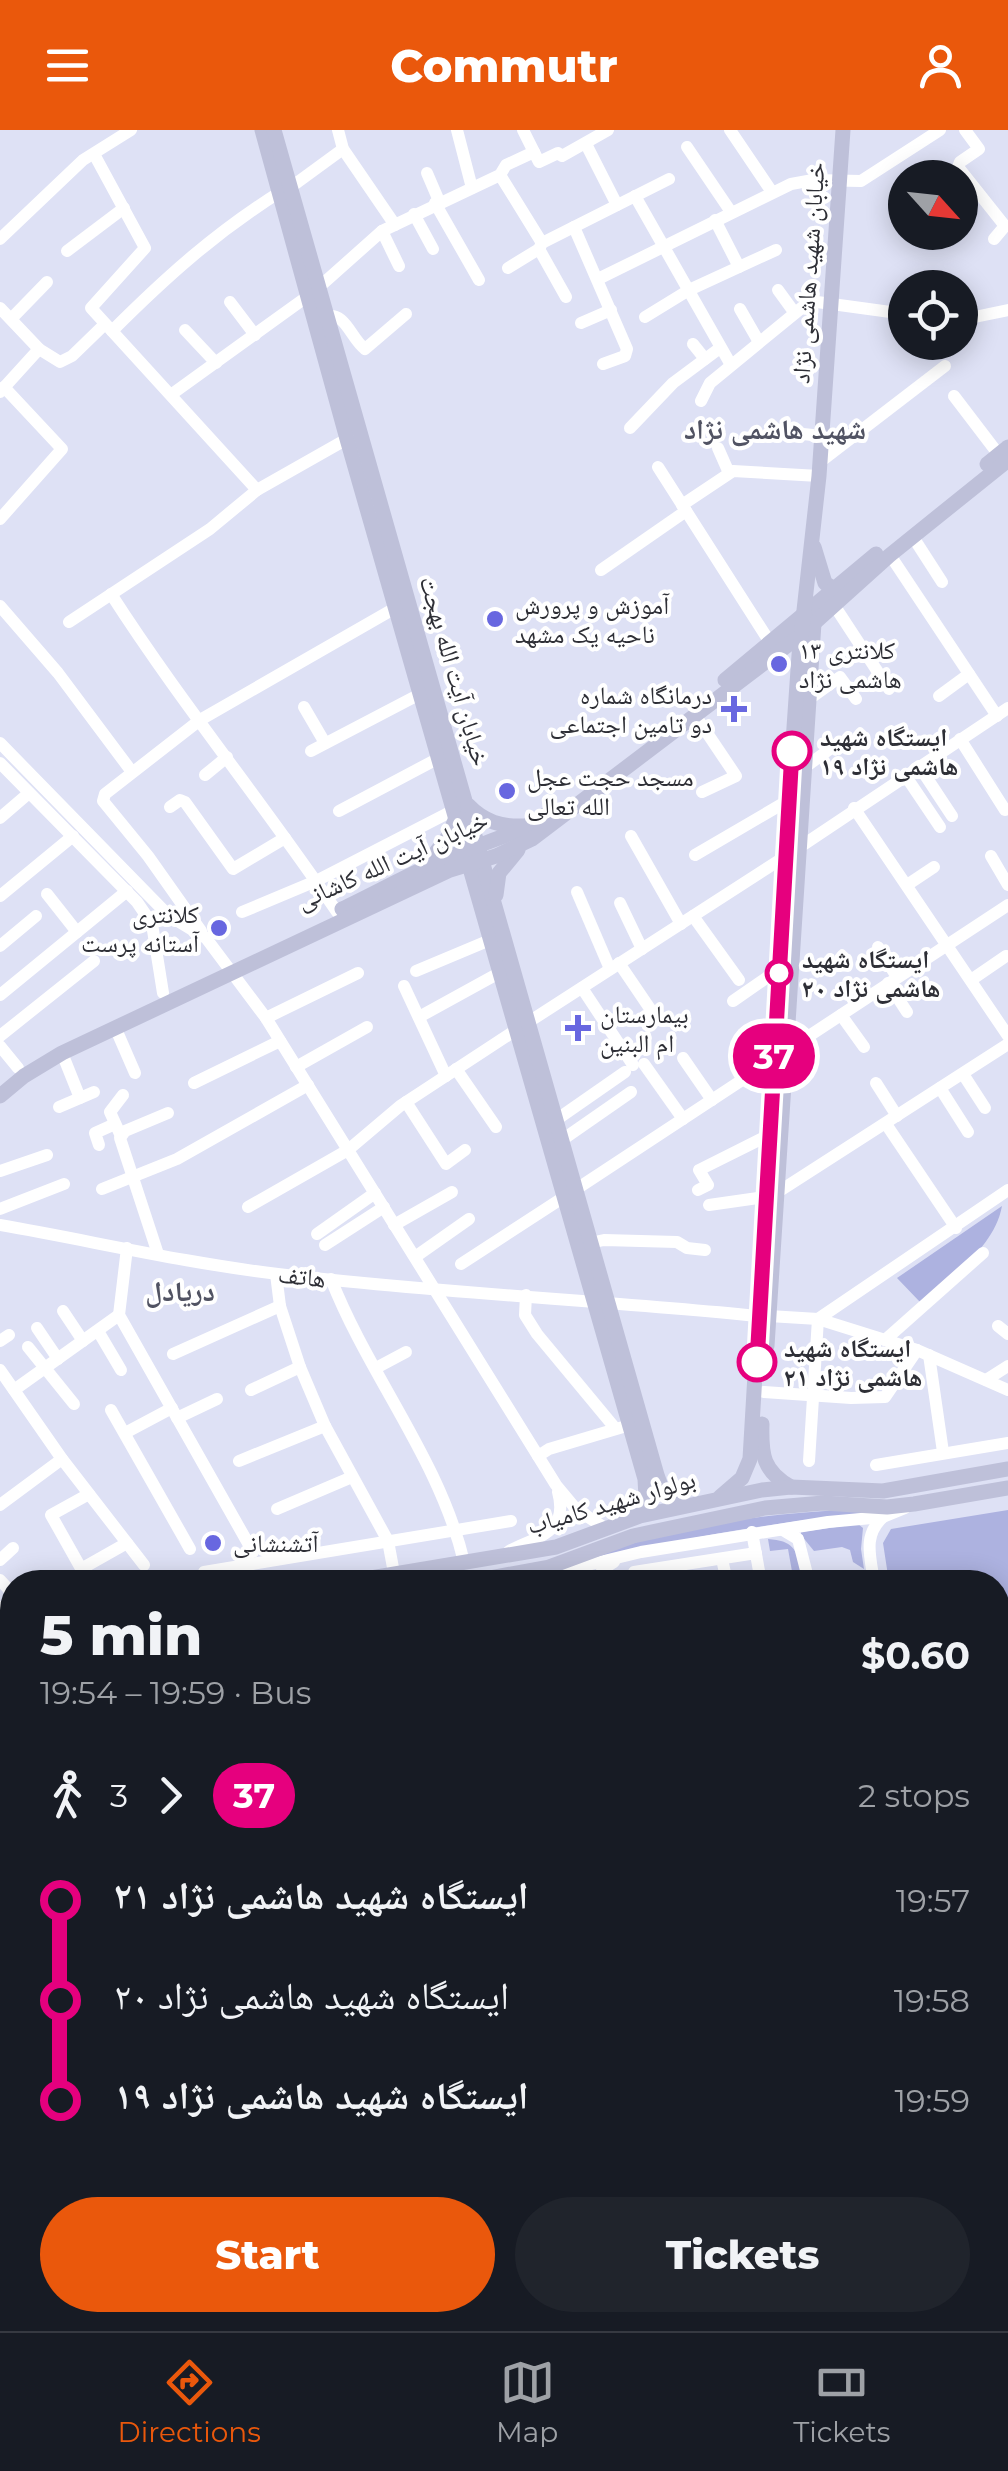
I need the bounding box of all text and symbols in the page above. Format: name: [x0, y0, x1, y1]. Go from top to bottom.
icon: menu: [40, 38, 95, 93]
text: Commutr: [390, 38, 618, 93]
icon: person: [913, 38, 968, 93]
north arrow: [888, 160, 978, 250]
map controls: [888, 160, 978, 360]
street label: خیابان شهید هاشمی نژاد: [785, 161, 832, 385]
button: locate: [888, 270, 978, 360]
district label: شهید هاشمی نژاد: [684, 412, 866, 447]
street label: خیابان آیت الله بهجت: [413, 573, 496, 770]
place label: آموزش و پرورش ناحیه یک مشهد: [515, 590, 670, 649]
marker: آموزش و پرورش ناحیه یک مشهد: [484, 608, 506, 630]
place label: کلانتری ۱۳ هاشمی نژاد: [799, 635, 902, 695]
marker: کلانتری ۱۳ هاشمی نژاد: [768, 653, 790, 675]
place label: درمانگاه شماره دو تامین اجتماعی: [550, 680, 712, 740]
marker: درمانگاه شماره دو تامین اجتماعی: [721, 696, 747, 722]
place label: ایستگاه شهید هاشمی نژاد ۱۹: [820, 722, 958, 782]
marker: ایستگاه شهید هاشمی نژاد ۱۹: [773, 732, 811, 770]
place label: مسجد حجت عجل الله تعالی: [527, 762, 694, 822]
marker: مسجد حجت عجل الله تعالی: [496, 780, 518, 802]
street label: خیابان آیت الله کاشانی: [292, 804, 493, 916]
place label: کلانتری آستانه پرست: [81, 899, 200, 958]
marker: کلانتری آستانه پرست: [208, 917, 230, 939]
place label: ایستگاه شهید هاشمی نژاد ۲۰: [802, 944, 940, 1004]
marker: ایستگاه شهید هاشمی نژاد ۲۰: [766, 960, 792, 986]
place label: بیمارستان ام البنین: [600, 999, 689, 1060]
marker: بیمارستان ام البنین: [565, 1015, 591, 1041]
line badge: 37: [729, 1024, 819, 1088]
text: 37: [753, 1035, 795, 1078]
street label: هاتف: [277, 1259, 327, 1293]
district label: دریادل: [145, 1274, 215, 1308]
place label: ایستگاه شهید هاشمی نژاد ۲۱: [784, 1333, 922, 1393]
marker: ایستگاه شهید هاشمی نژاد ۲۱: [738, 1343, 776, 1381]
street label: بولوار شهید کامیاب: [523, 1464, 699, 1540]
place label: آتشنشانی: [233, 1528, 319, 1559]
marker: آتشنشانی: [202, 1532, 224, 1554]
text: 5 min: [40, 1602, 202, 1669]
text: $0.60: [861, 1632, 970, 1679]
text: 19:54 – 19:59 · Bus: [40, 1673, 311, 1712]
icon: walk: [40, 1768, 95, 1823]
icon: forward: [143, 1768, 198, 1823]
text: 37: [233, 1774, 275, 1817]
text: 3: [110, 1776, 128, 1815]
text: 2 stops: [858, 1776, 970, 1815]
text: ایستگاه شهید هاشمی نژاد ۲۱: [114, 1872, 529, 1919]
text: 19:57: [896, 1881, 970, 1920]
text: ایستگاه شهید هاشمی نژاد ۲۰: [114, 1972, 509, 2019]
text: 19:58: [894, 1981, 970, 2020]
text: ایستگاه شهید هاشمی نژاد ۱۹: [114, 2072, 529, 2119]
text: 19:59: [895, 2081, 970, 2120]
button: Start: [40, 2197, 495, 2312]
button: Tickets: [515, 2197, 970, 2312]
tab: Directions: [118, 2355, 261, 2449]
tab: Map: [496, 2355, 558, 2449]
tab: Tickets: [793, 2355, 890, 2449]

